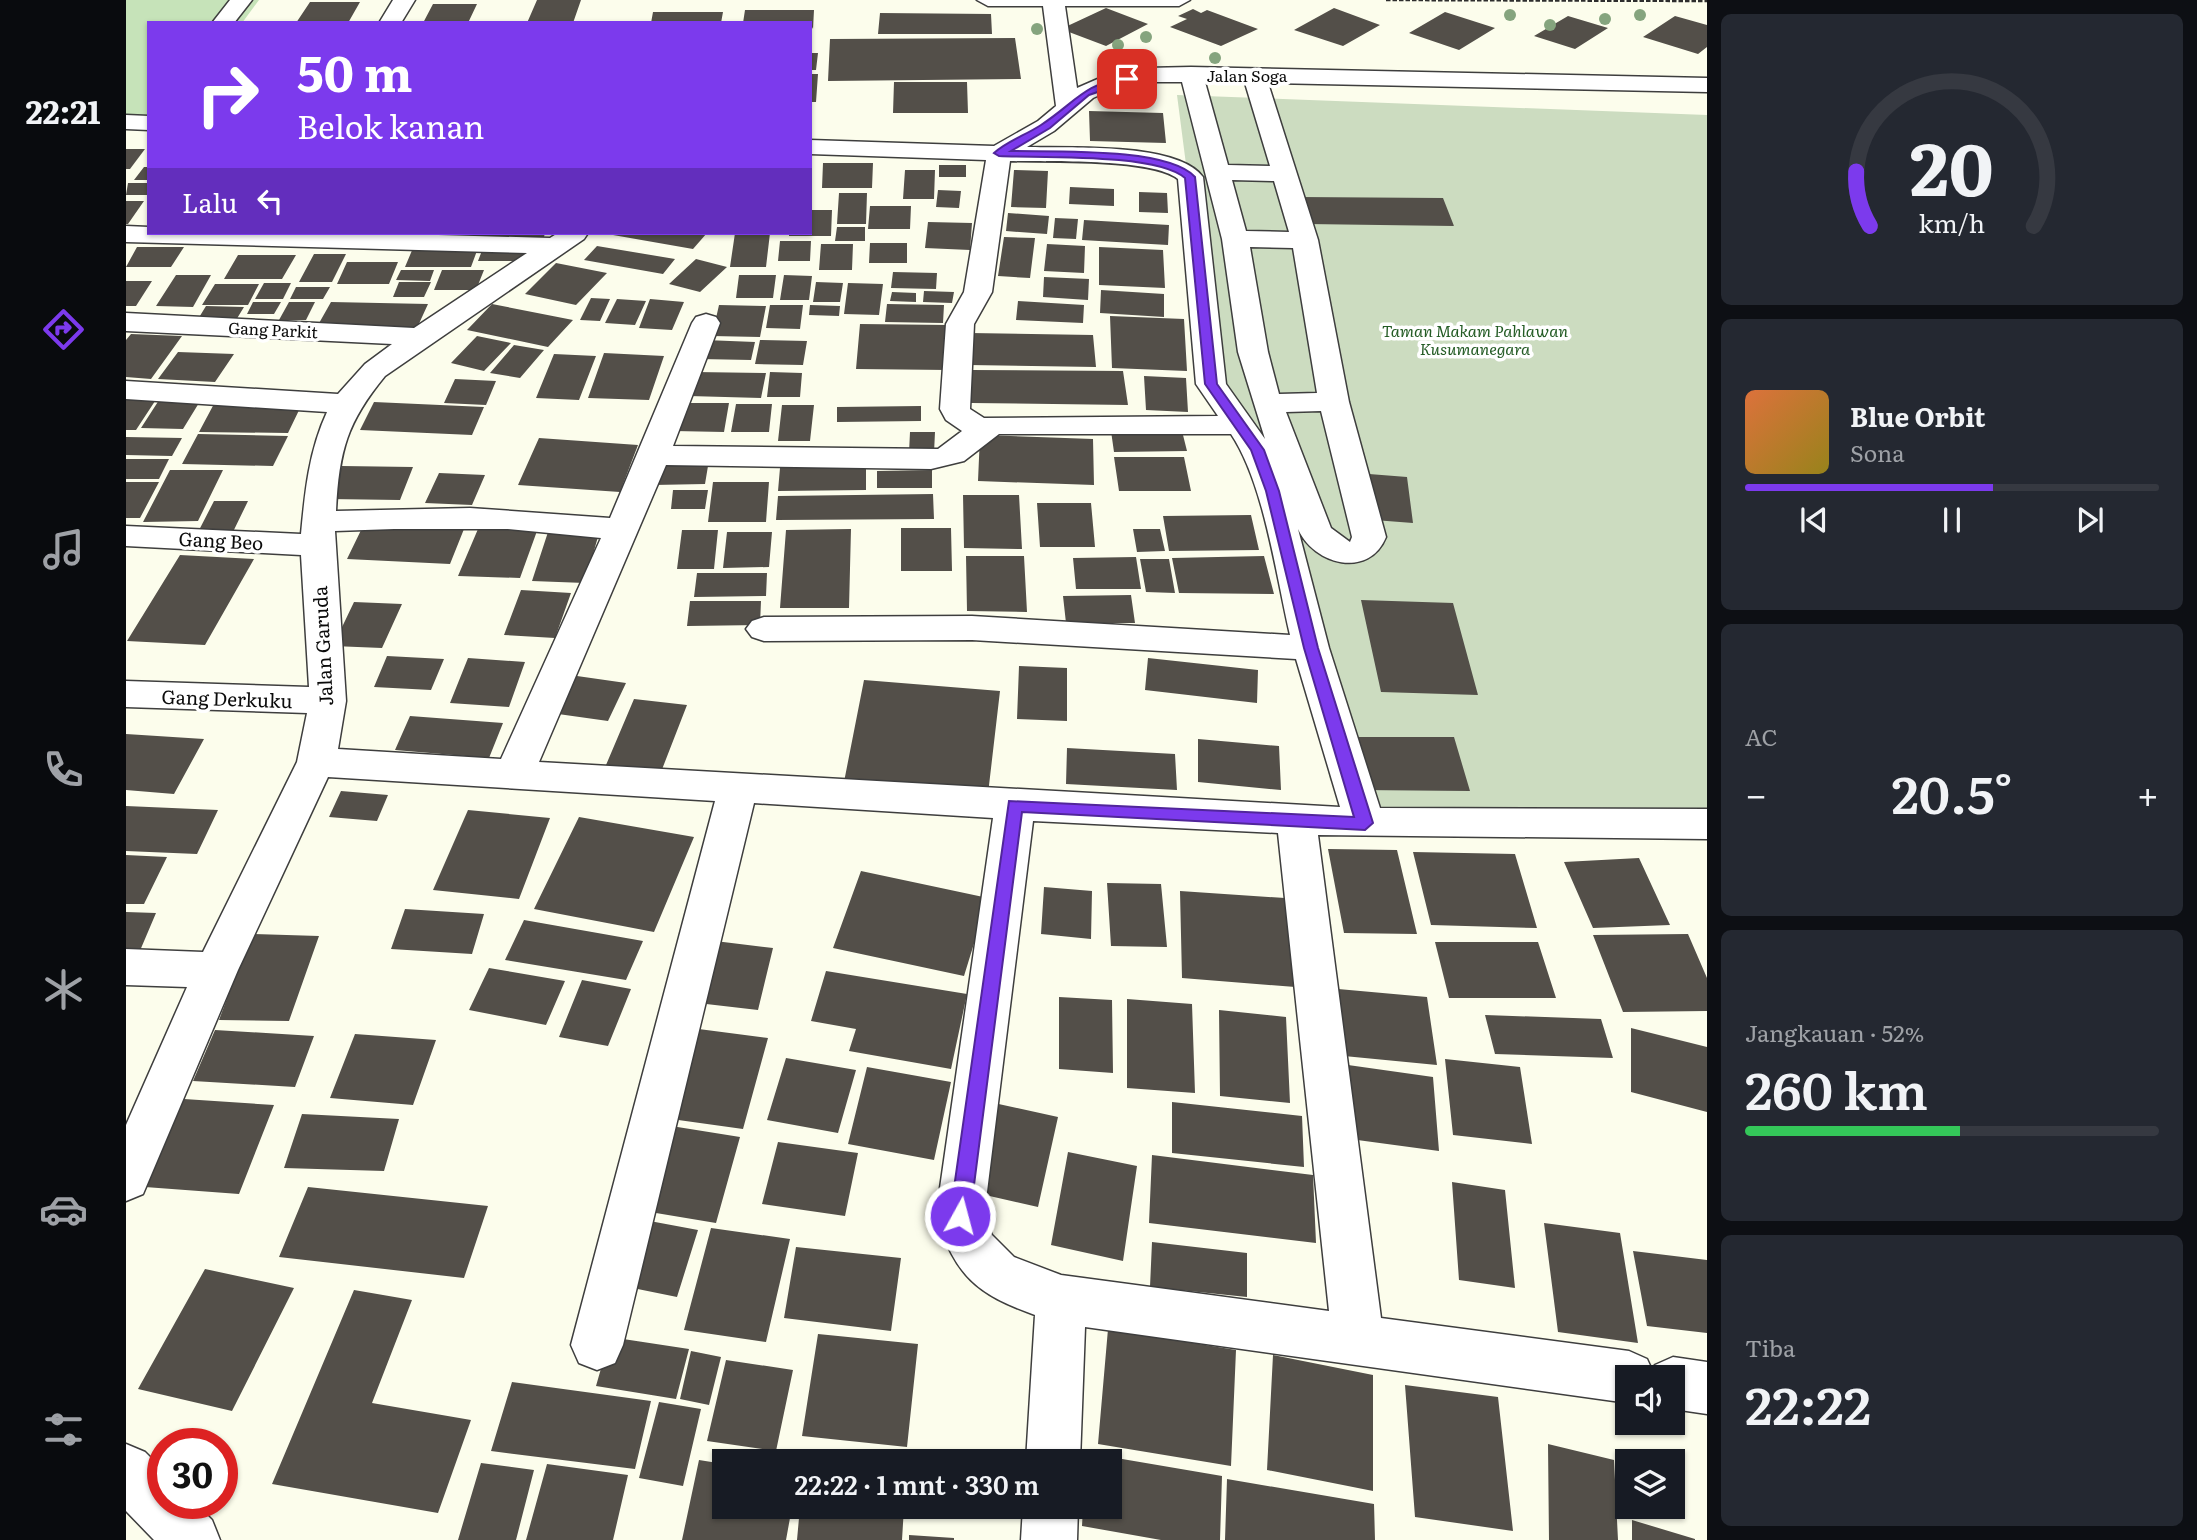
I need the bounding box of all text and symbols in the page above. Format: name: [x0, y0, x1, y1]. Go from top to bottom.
text: 50 m: [297, 34, 413, 107]
icon: right: [182, 49, 273, 140]
pin: [1097, 49, 1157, 109]
icon: arrive: [1108, 60, 1146, 98]
street label: Jalan Soga: [1207, 63, 1288, 87]
text: 22:21: [25, 86, 101, 134]
text: Belok kanan: [297, 101, 485, 149]
text: 20: [1910, 110, 1994, 218]
text: Lalu: [182, 182, 237, 221]
icon: left: [251, 182, 289, 220]
text: km/h: [1919, 203, 1985, 240]
icon: directions: [39, 305, 88, 354]
street label: Gang Parkit: [228, 315, 319, 343]
park label: Taman Makam Pahlawan Kusumanegara: [1382, 318, 1568, 360]
text: Blue Orbit: [1850, 396, 1985, 435]
text: Sona: [1850, 435, 1905, 469]
icon: previous: [1795, 501, 1833, 539]
icon: pause: [1933, 501, 1971, 539]
icon: next: [2071, 501, 2109, 539]
street label: Gang Beo: [178, 524, 264, 556]
icon: music: [39, 525, 88, 574]
street label: Jalan Garuda: [305, 585, 339, 707]
street label: Gang Derkuku: [161, 682, 293, 714]
text: AC: [1745, 719, 1778, 753]
icon: phone: [39, 745, 88, 794]
text: 20.5°: [1891, 753, 2013, 830]
text: −: [1745, 764, 1767, 821]
text: +: [2137, 764, 2159, 821]
icon: climate: [39, 965, 88, 1014]
text: Jangkauan · 52%: [1745, 1015, 1924, 1049]
text: 260 km: [1745, 1049, 1928, 1126]
position arrow: [923, 1179, 997, 1253]
icon: car: [39, 1185, 88, 1234]
text: Tiba: [1745, 1330, 1795, 1364]
text: 22:22: [1745, 1364, 1871, 1441]
map controls: [1615, 1365, 1685, 1519]
button: sound: [1615, 1365, 1685, 1435]
icon: filters: [39, 1405, 88, 1454]
speed limit sign: 30: [147, 1428, 238, 1519]
button: layers: [1615, 1449, 1685, 1519]
text: 22:22 · 1 mnt · 330 m: [795, 1464, 1039, 1503]

